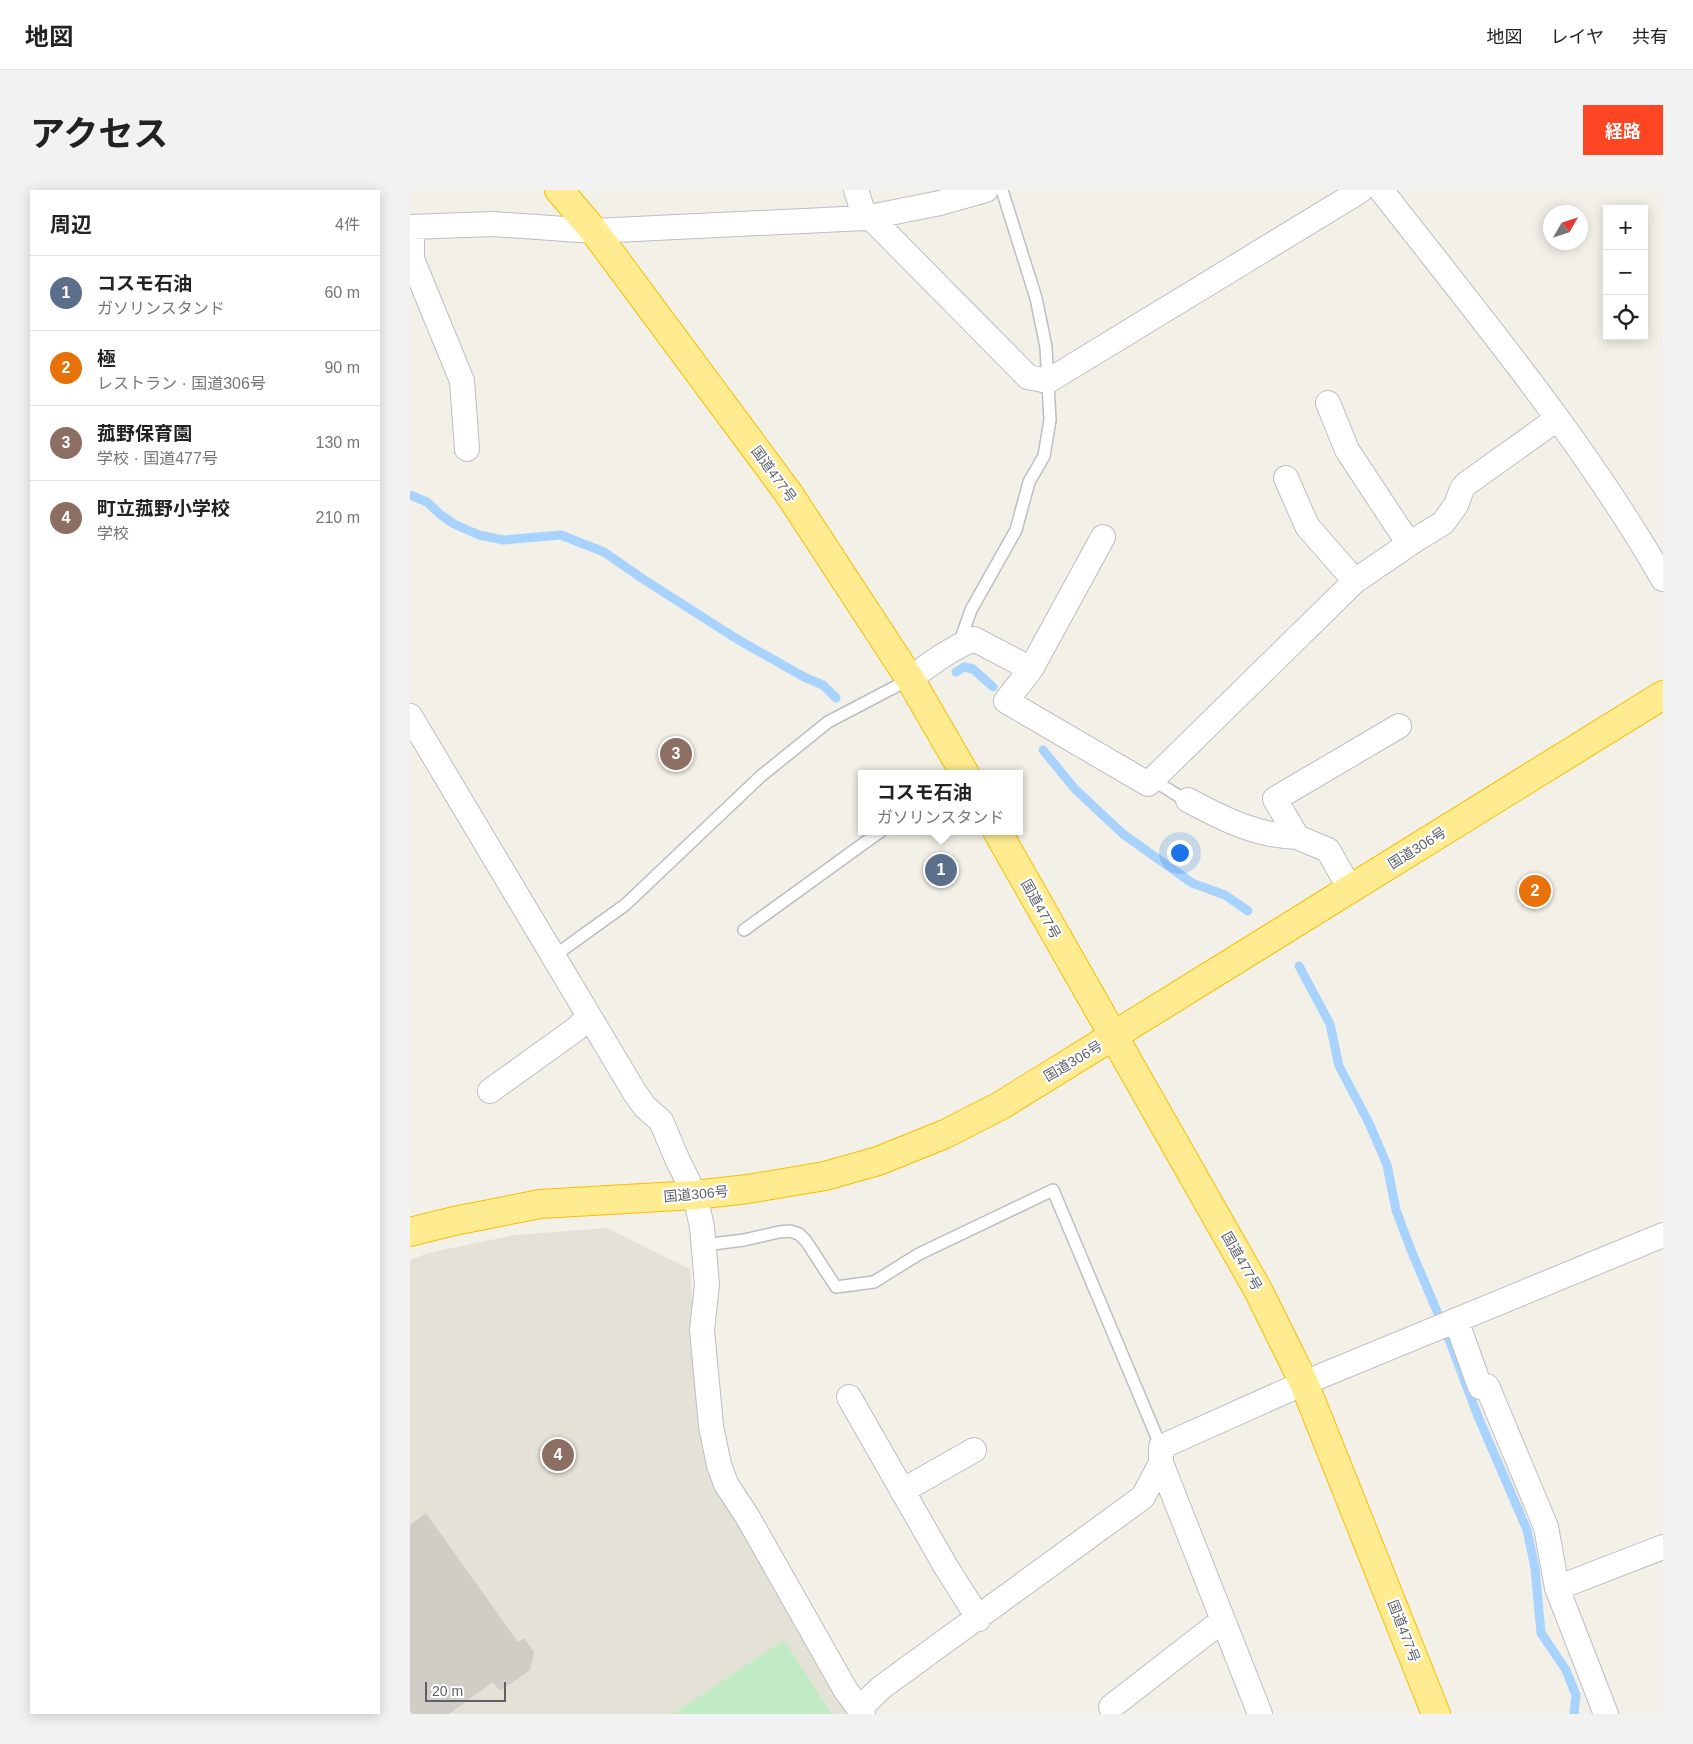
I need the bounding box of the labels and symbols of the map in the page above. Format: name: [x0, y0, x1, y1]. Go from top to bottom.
north arrow: [1543, 205, 1588, 250]
street label: 国道477号: [748, 443, 800, 505]
pin: 3: [660, 735, 692, 773]
street label: 国道306号: [1385, 824, 1449, 872]
your location: [1167, 840, 1193, 866]
pin: 1: [925, 851, 957, 889]
pin: 2: [1519, 872, 1551, 910]
street label: 国道477号: [1018, 877, 1064, 941]
street label: 国道306号: [1041, 1037, 1105, 1085]
street label: 国道306号: [663, 1183, 729, 1205]
street label: 国道477号: [1219, 1229, 1265, 1293]
pin: 4: [542, 1436, 574, 1474]
street label: 国道477号: [1385, 1598, 1423, 1664]
scale bar: [425, 1679, 506, 1702]

